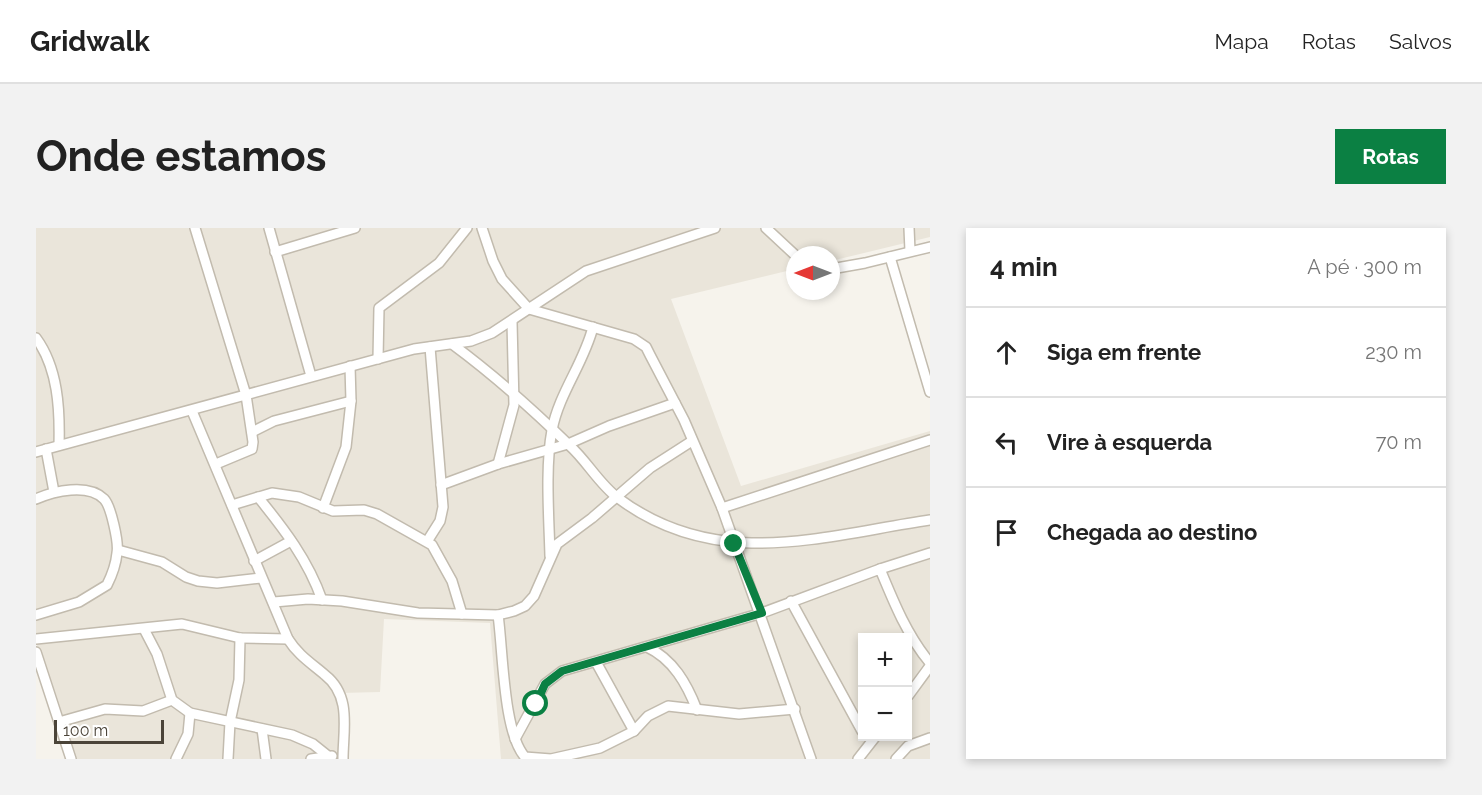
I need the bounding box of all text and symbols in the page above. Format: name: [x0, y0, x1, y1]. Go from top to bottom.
text: Gridwalk: [30, 25, 150, 58]
text: Mapa: [1215, 29, 1269, 54]
text: Rotas: [1302, 29, 1356, 54]
text: Salvos: [1389, 29, 1452, 54]
button: Rotas: [1335, 129, 1446, 184]
text: Onde estamos: [36, 132, 327, 181]
north arrow: [786, 246, 840, 300]
text: 4 min: [990, 252, 1058, 282]
text: A pé · 300 m: [1307, 255, 1422, 279]
icon: ahead: [990, 336, 1023, 369]
text: Siga em frente: [1047, 339, 1201, 365]
text: 230 m: [1365, 340, 1422, 364]
icon: left: [990, 426, 1023, 459]
text: Vire à esquerda: [1047, 429, 1212, 455]
text: 70 m: [1376, 430, 1422, 454]
icon: arrive: [990, 516, 1023, 549]
text: Chegada ao destino: [1047, 519, 1257, 545]
route end: [720, 530, 746, 556]
map controls: [858, 633, 912, 741]
button: +: [858, 633, 912, 687]
button: −: [858, 687, 912, 741]
route start: [522, 690, 548, 716]
scale bar: [54, 717, 164, 744]
text: 100 m: [63, 721, 108, 740]

